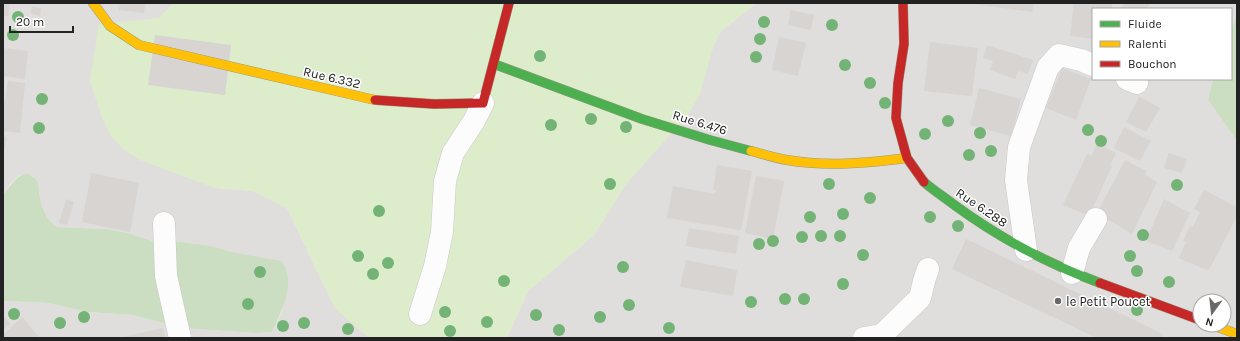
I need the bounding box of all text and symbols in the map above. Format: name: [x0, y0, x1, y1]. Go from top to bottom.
scale bar: [10, 8, 73, 34]
legend: [1092, 8, 1232, 80]
text: 20 m: [16, 15, 44, 29]
text: Fluide: [1128, 17, 1162, 31]
text: Ralenti: [1128, 37, 1167, 51]
text: Bouchon: [1128, 57, 1177, 71]
street label: Rue 6.332: [302, 64, 362, 91]
street label: Rue 6.476: [671, 107, 729, 138]
street label: Rue 6.288: [953, 185, 1010, 230]
north arrow: [1192, 293, 1232, 333]
place label: le Petit Poucet: [1066, 294, 1151, 309]
marker: le Petit Poucet: [1053, 296, 1063, 306]
text: N: [1204, 315, 1215, 329]

